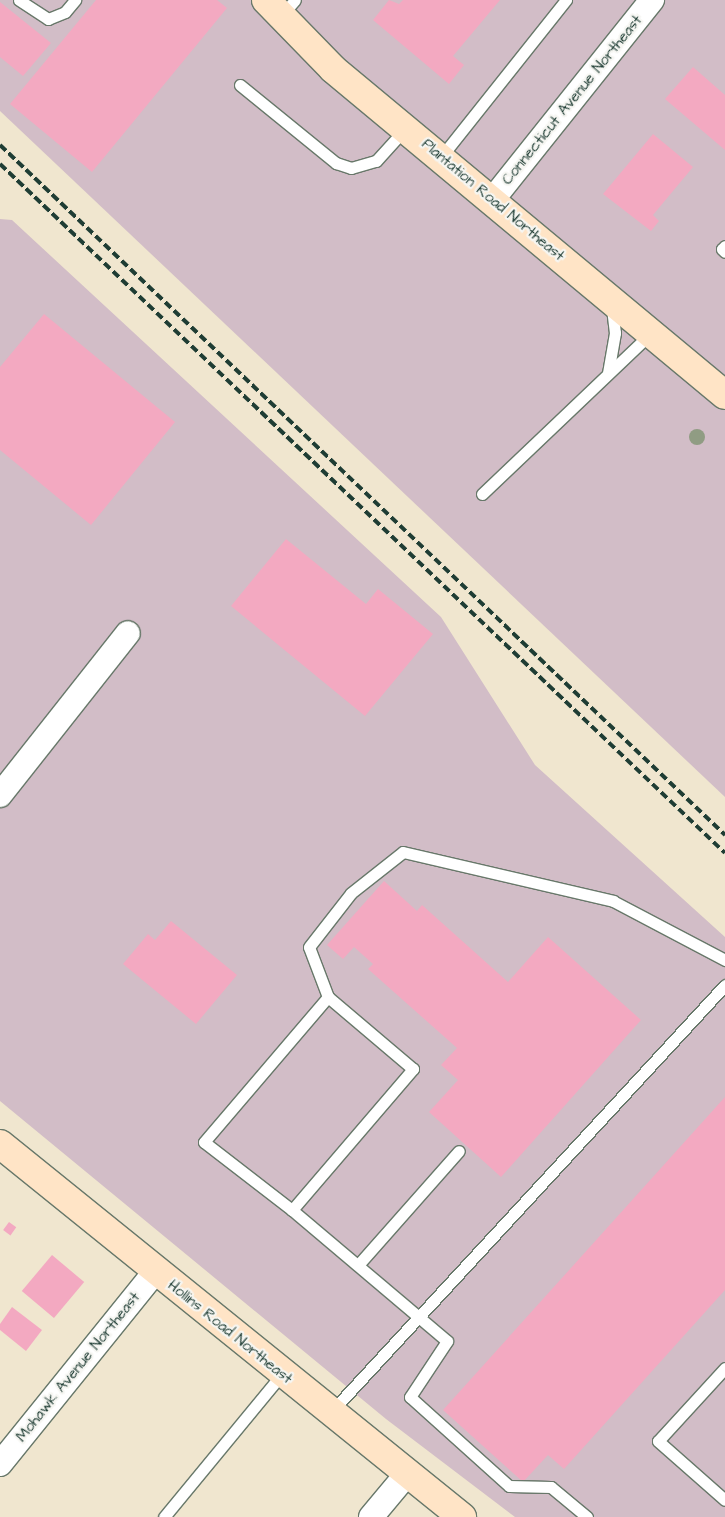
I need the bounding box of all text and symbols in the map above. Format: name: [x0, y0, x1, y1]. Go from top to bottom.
street label: Connecticut Avenue Northeast: [498, 12, 646, 188]
street label: Plantation Road Northeast: [418, 135, 568, 265]
street label: Hollins Road Northeast: [164, 1276, 296, 1388]
street label: Mohawk Avenue Northeast: [12, 1289, 144, 1445]

